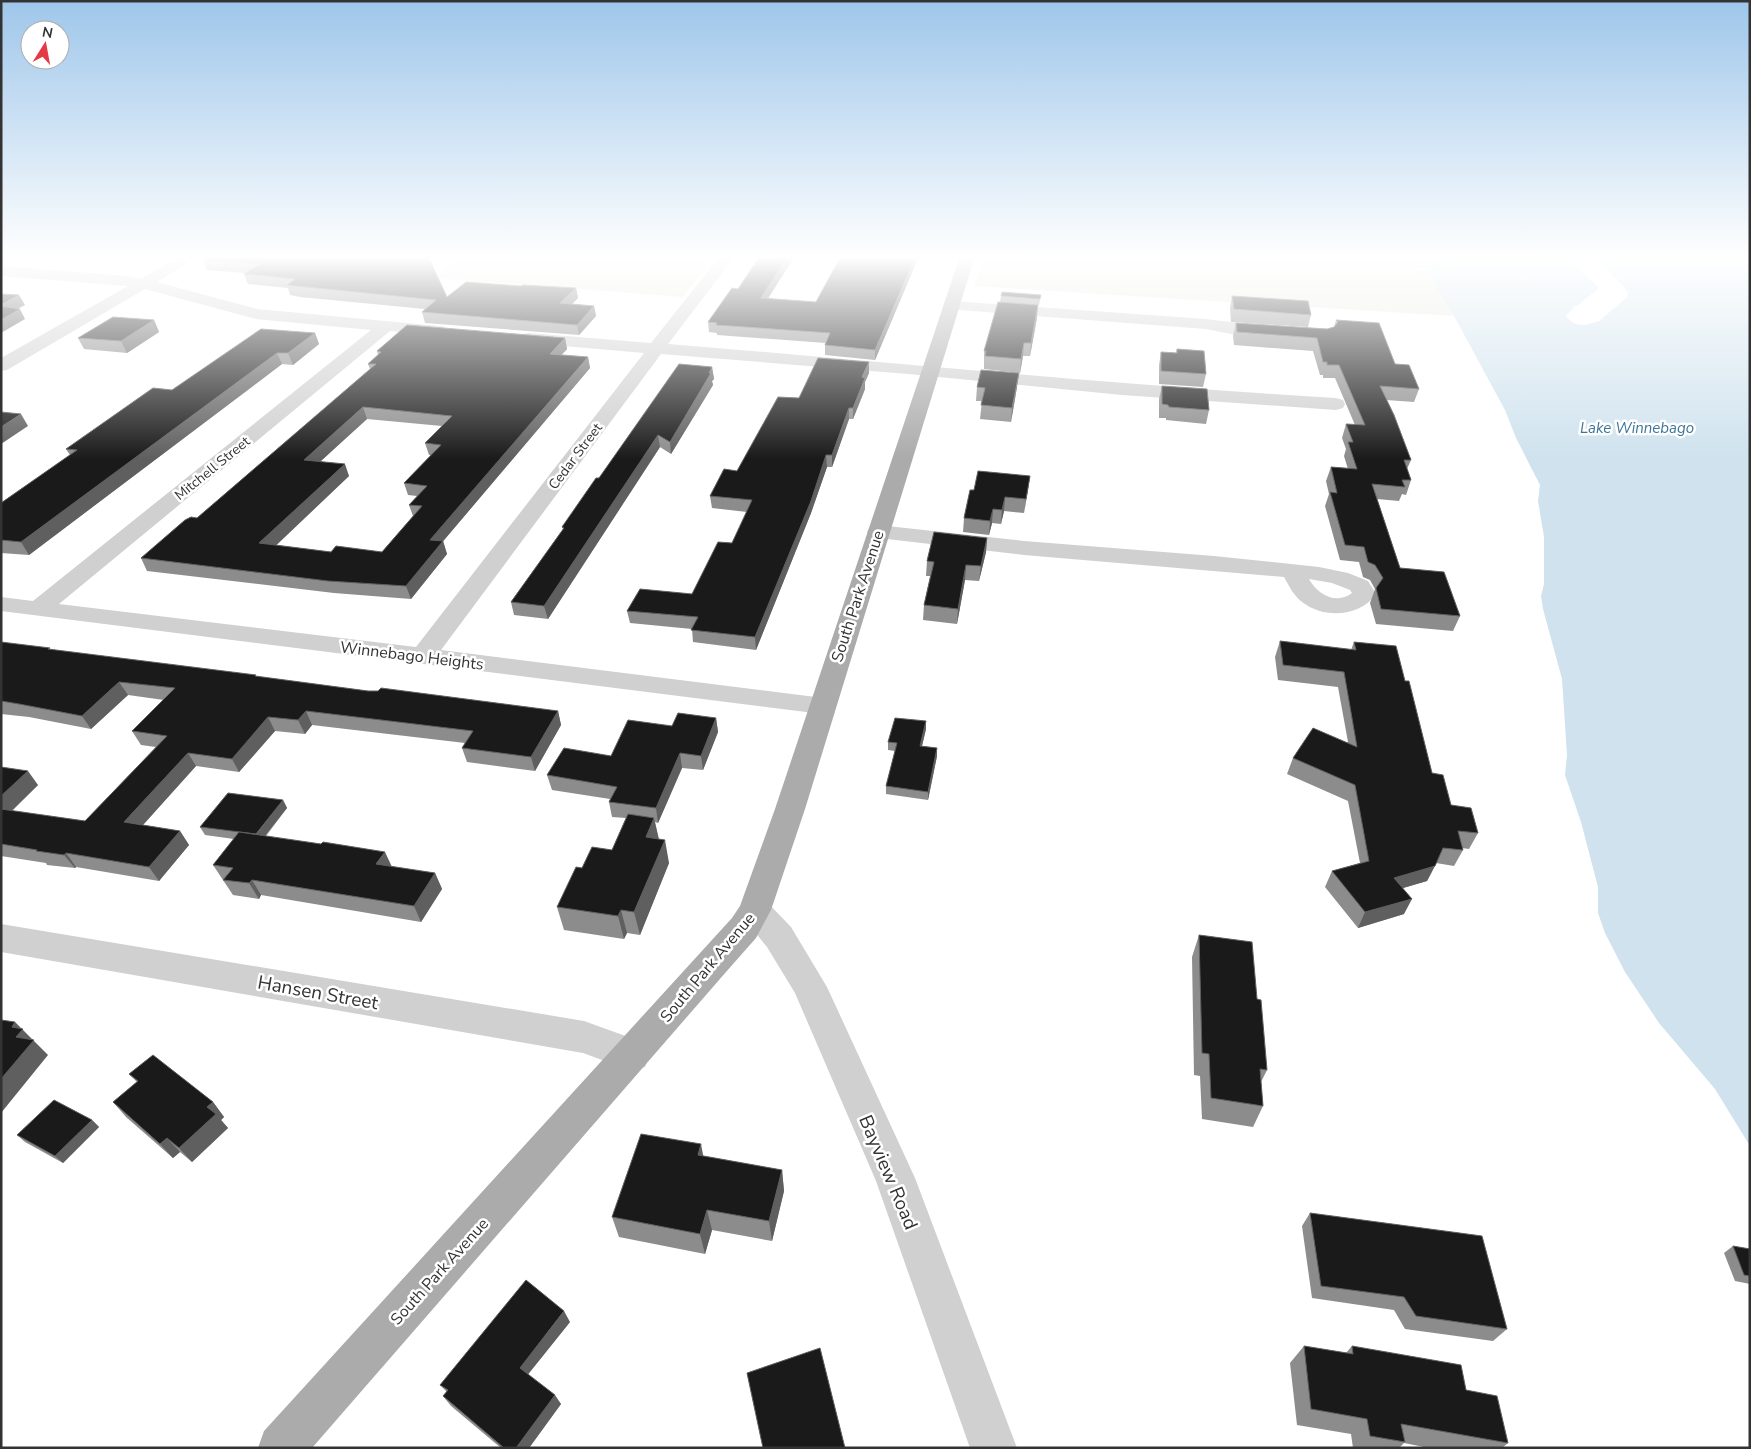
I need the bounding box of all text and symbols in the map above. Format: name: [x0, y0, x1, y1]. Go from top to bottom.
north arrow: [20, 20, 70, 70]
text: N: [40, 22, 54, 43]
water label: Lake Winnebago: [1580, 418, 1694, 438]
street label: Cedar Street: [544, 419, 607, 493]
street label: Mitchell Street: [171, 432, 254, 505]
street label: South Park Avenue: [826, 528, 890, 665]
street label: Winnebago Heights: [339, 636, 485, 676]
street label: South Park Avenue: [655, 908, 760, 1027]
street label: Hansen Street: [255, 970, 381, 1016]
street label: Bayview Road: [852, 1111, 924, 1234]
street label: South Park Avenue: [386, 1213, 494, 1330]

